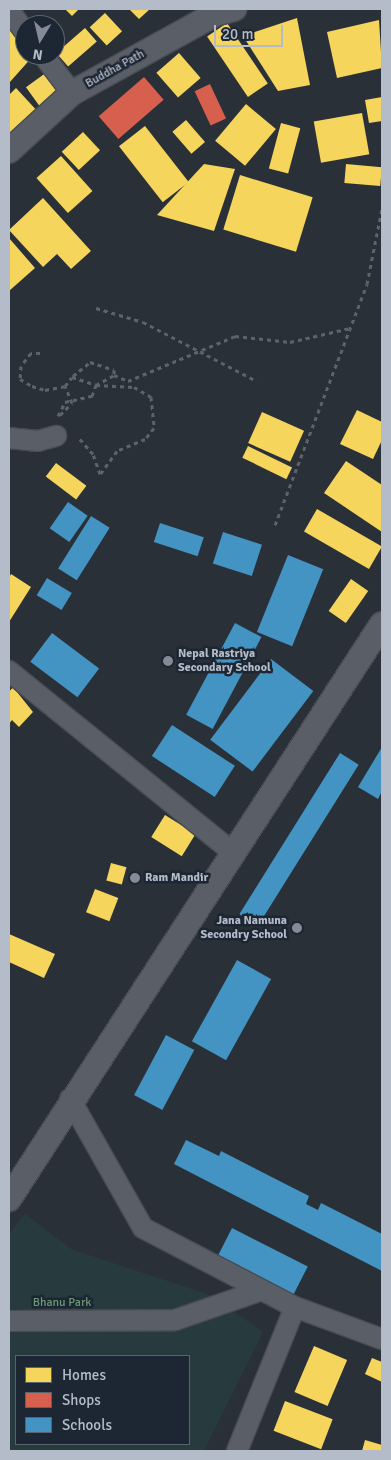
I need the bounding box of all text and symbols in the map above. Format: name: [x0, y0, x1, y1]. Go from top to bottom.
north arrow: [15, 15, 65, 65]
scale bar: [216, 15, 285, 47]
text: 20 m: [222, 25, 253, 43]
text: N: [32, 45, 44, 63]
street label: Buddha Path: [83, 47, 147, 91]
place label: Nepal Rastriya Secondary School: [178, 647, 271, 675]
marker: Nepal Rastriya Secondary School: [162, 655, 174, 667]
place label: Ram Mandir: [145, 871, 208, 885]
marker: Ram Mandir: [129, 872, 141, 884]
place label: Jana Namuna Secondry School: [201, 914, 287, 942]
marker: Jana Namuna Secondry School: [291, 922, 303, 934]
park label: Bhanu Park: [33, 1296, 91, 1310]
legend: [15, 1355, 190, 1445]
text: Homes: [62, 1366, 106, 1384]
text: Shops: [62, 1391, 101, 1409]
text: Schools: [62, 1416, 112, 1434]

